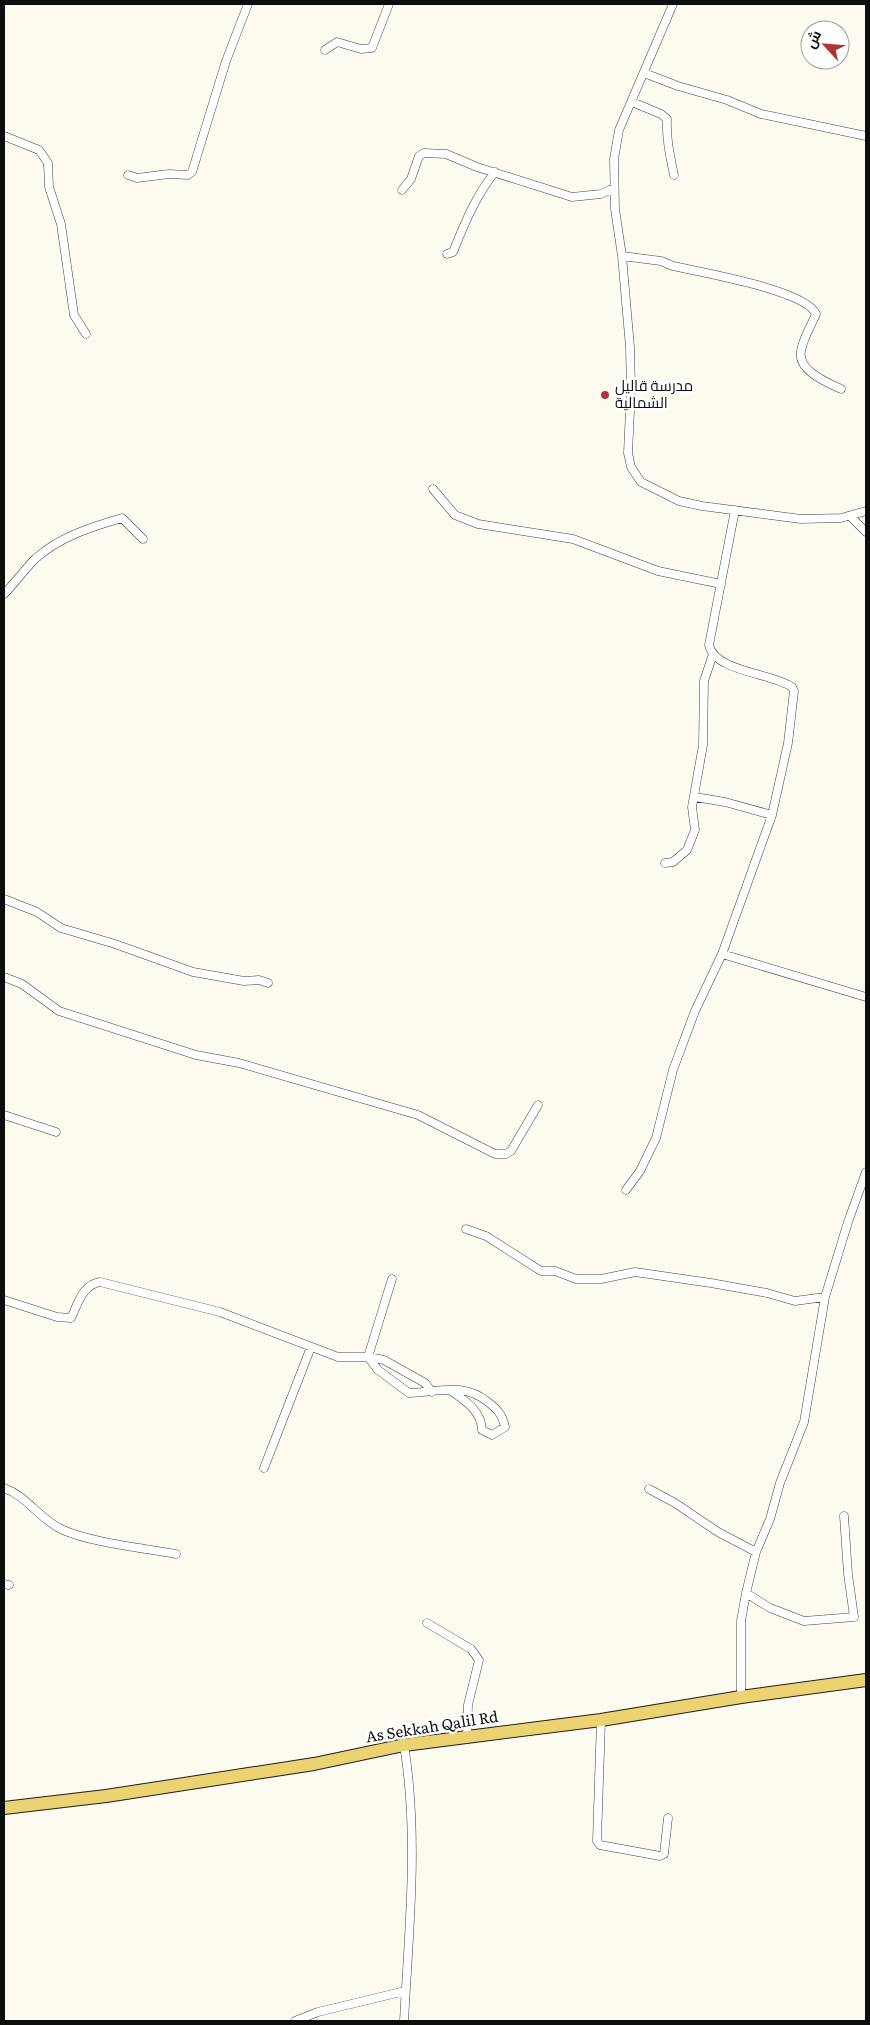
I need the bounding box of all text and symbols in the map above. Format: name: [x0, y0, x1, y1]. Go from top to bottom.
north arrow: [800, 20, 850, 70]
text: ش: [799, 26, 825, 51]
place label: مدرسة قاليل الشمالية: [615, 373, 693, 413]
marker: مدرسة قاليل الشمالية: [599, 389, 611, 401]
street label: As Sekkah Qalil Rd: [364, 1704, 500, 1747]

